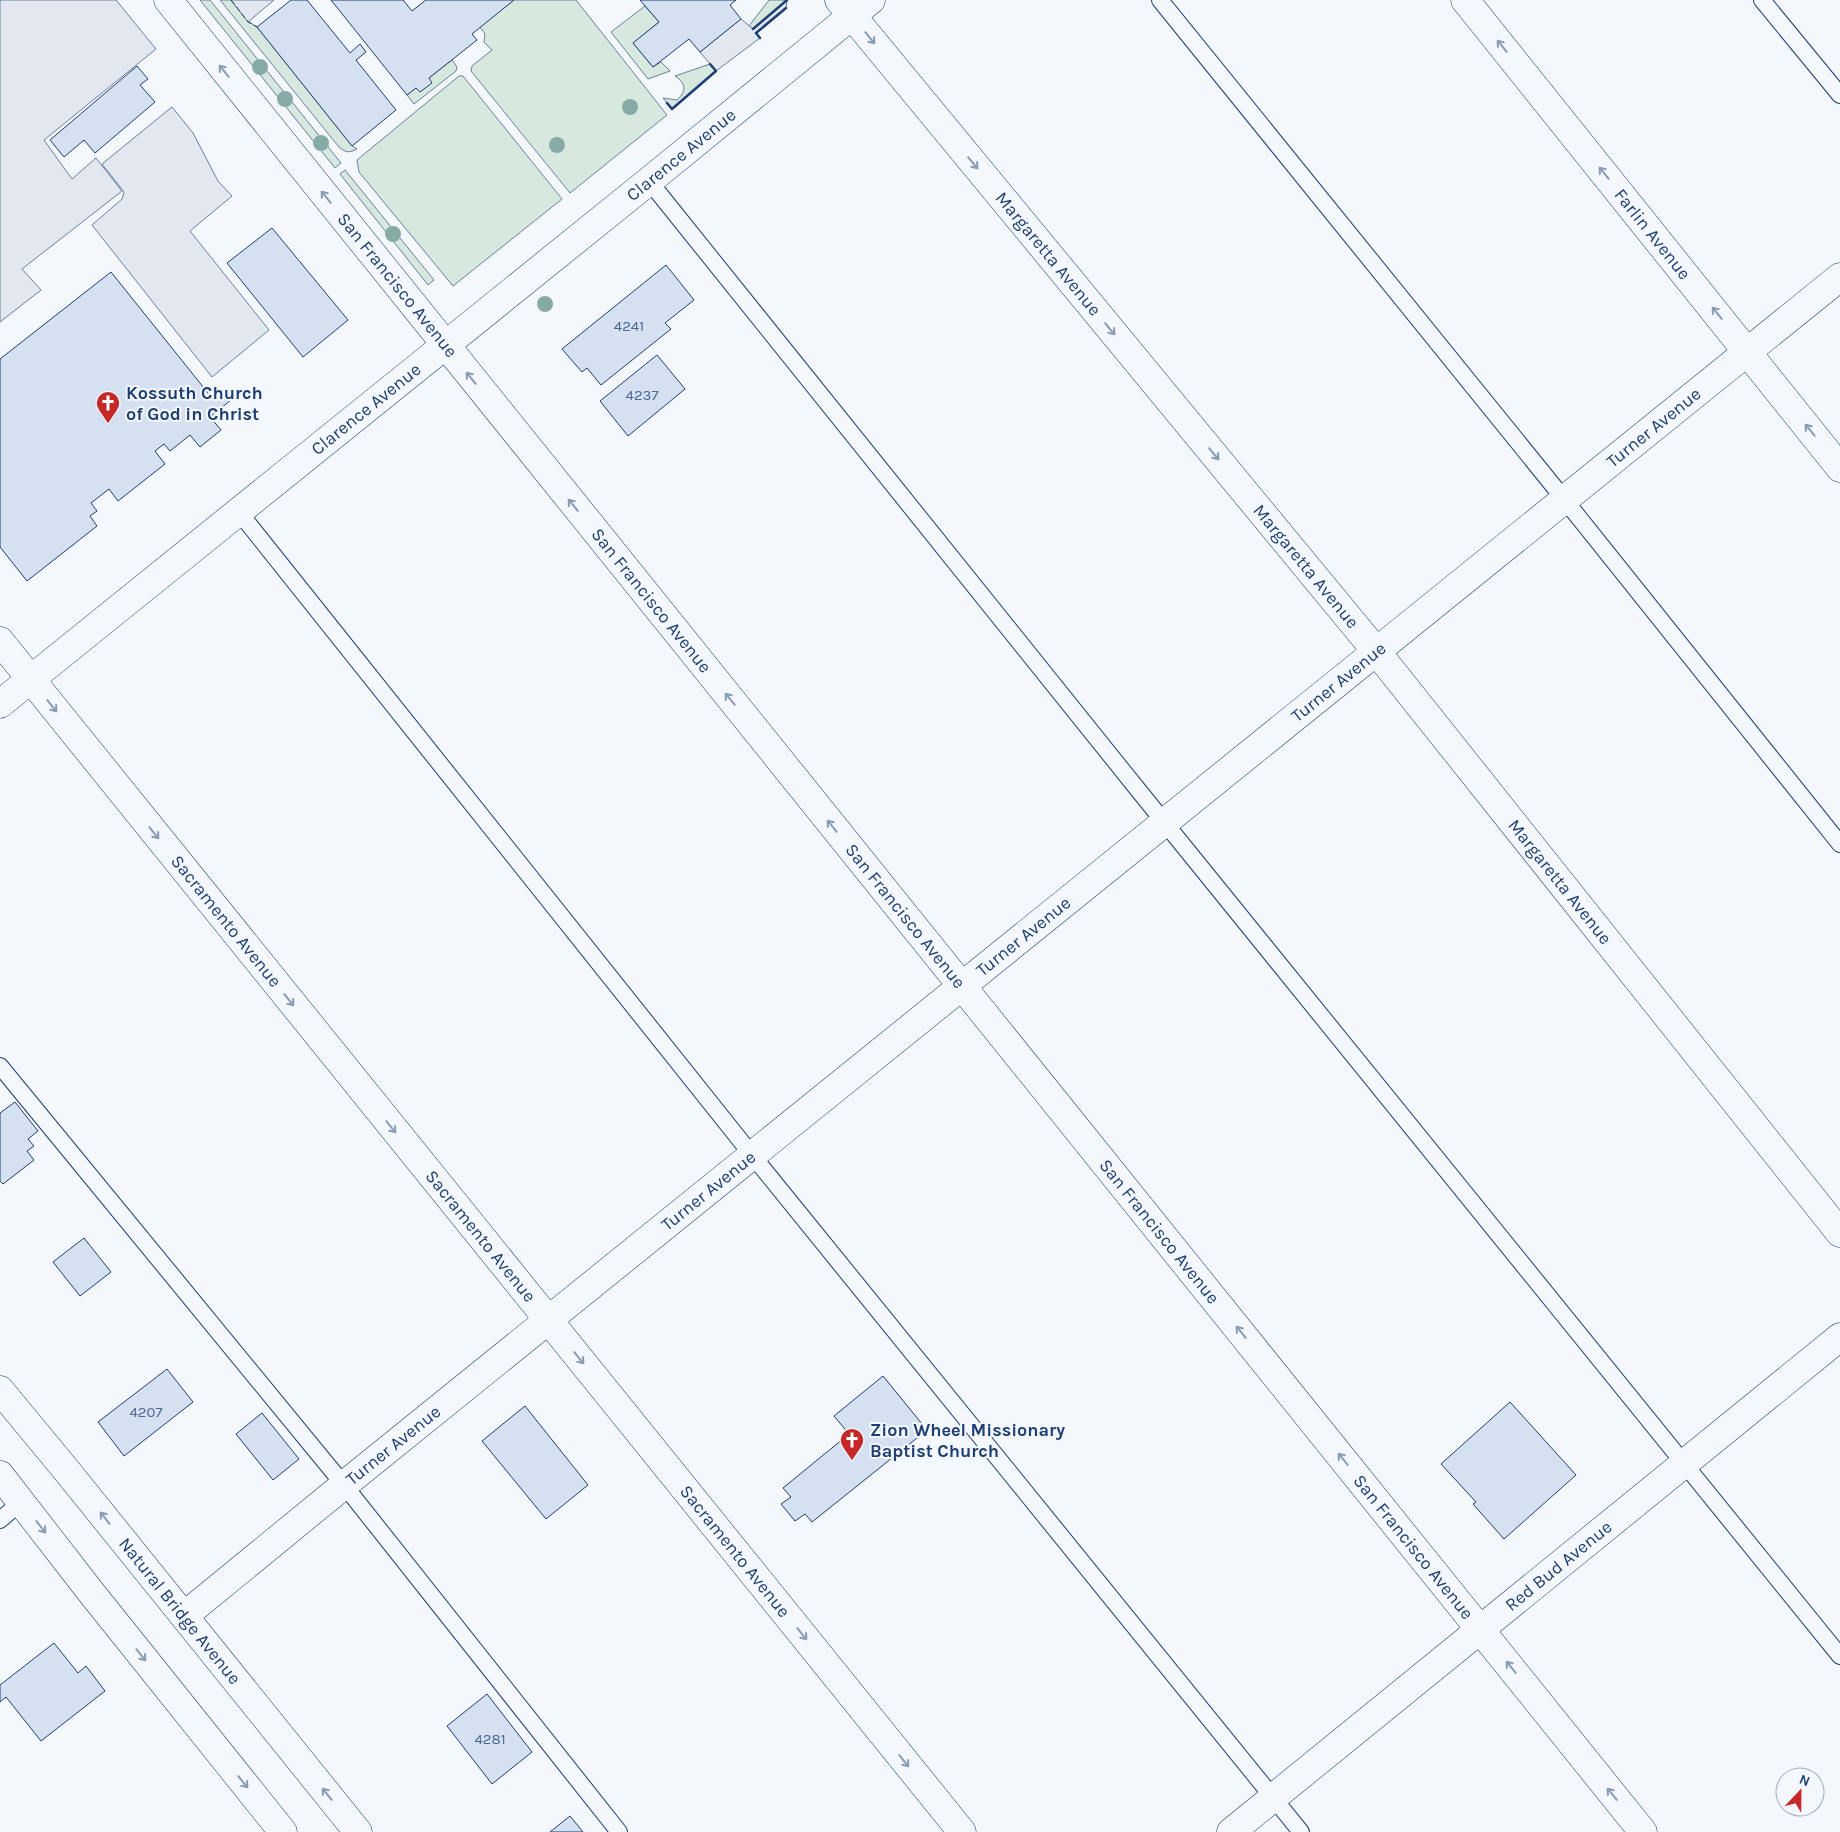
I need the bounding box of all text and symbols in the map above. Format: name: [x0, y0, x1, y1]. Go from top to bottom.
one-way arrow: [865, 31, 876, 44]
one-way arrow: [1496, 40, 1507, 53]
one-way arrow: [219, 65, 230, 78]
street label: Clarence Avenue: [622, 104, 740, 206]
one-way arrow: [968, 156, 979, 169]
one-way arrow: [1598, 166, 1609, 179]
street label: Farlin Avenue: [1610, 184, 1696, 284]
street label: Margaretta Avenue: [991, 187, 1106, 320]
one-way arrow: [321, 191, 332, 204]
street label: San Francisco Avenue: [333, 208, 462, 362]
one-way arrow: [1711, 307, 1722, 320]
house number: 4241: [614, 317, 644, 335]
one-way arrow: [1105, 322, 1116, 335]
street label: Clarence Avenue: [307, 358, 425, 460]
one-way arrow: [466, 372, 477, 385]
place label: Kossuth Church of God in Christ: [126, 382, 263, 425]
street label: Turner Avenue: [1602, 383, 1705, 472]
house number: 4237: [626, 386, 658, 404]
church icon: Kossuth Church of God in Christ: [95, 390, 121, 424]
one-way arrow: [1804, 424, 1815, 437]
one-way arrow: [1208, 448, 1219, 461]
one-way arrow: [568, 498, 579, 511]
street label: Margaretta Avenue: [1248, 500, 1364, 633]
street label: San Francisco Avenue: [587, 524, 716, 677]
street label: Turner Avenue: [1287, 637, 1390, 727]
one-way arrow: [724, 693, 735, 706]
one-way arrow: [47, 699, 58, 712]
street label: Margaretta Avenue: [1503, 815, 1617, 949]
one-way arrow: [826, 820, 837, 833]
one-way arrow: [149, 826, 160, 839]
street label: San Francisco Avenue: [841, 839, 970, 993]
street label: Sacramento Avenue: [166, 850, 286, 992]
street label: Turner Avenue: [972, 892, 1075, 981]
one-way arrow: [284, 993, 295, 1006]
one-way arrow: [386, 1120, 397, 1133]
street label: Turner Avenue: [656, 1146, 760, 1236]
street label: San Francisco Avenue: [1095, 1155, 1224, 1308]
street label: Sacramento Avenue: [421, 1166, 541, 1307]
one-way arrow: [1235, 1326, 1246, 1339]
one-way arrow: [573, 1352, 584, 1365]
street label: Turner Avenue: [341, 1400, 445, 1490]
house number: 4207: [129, 1403, 163, 1421]
place label: Zion Wheel Missionary Baptist Church: [870, 1419, 1065, 1462]
church icon: Zion Wheel Missionary Baptist Church: [839, 1427, 865, 1461]
one-way arrow: [1338, 1453, 1349, 1466]
street label: San Francisco Avenue: [1349, 1470, 1478, 1624]
street label: Sacramento Avenue: [675, 1481, 795, 1622]
one-way arrow: [99, 1511, 110, 1524]
street label: Red Bud Avenue: [1500, 1516, 1616, 1616]
one-way arrow: [35, 1520, 46, 1533]
street label: Natural Bridge Avenue: [114, 1533, 246, 1689]
one-way arrow: [796, 1628, 807, 1641]
one-way arrow: [136, 1648, 147, 1661]
one-way arrow: [1505, 1661, 1516, 1674]
house number: 4281: [474, 1730, 506, 1748]
one-way arrow: [898, 1754, 909, 1767]
north arrow: [1775, 1767, 1825, 1817]
text: N: [1797, 1771, 1813, 1790]
one-way arrow: [237, 1775, 248, 1788]
one-way arrow: [322, 1788, 333, 1801]
one-way arrow: [1607, 1788, 1618, 1801]

